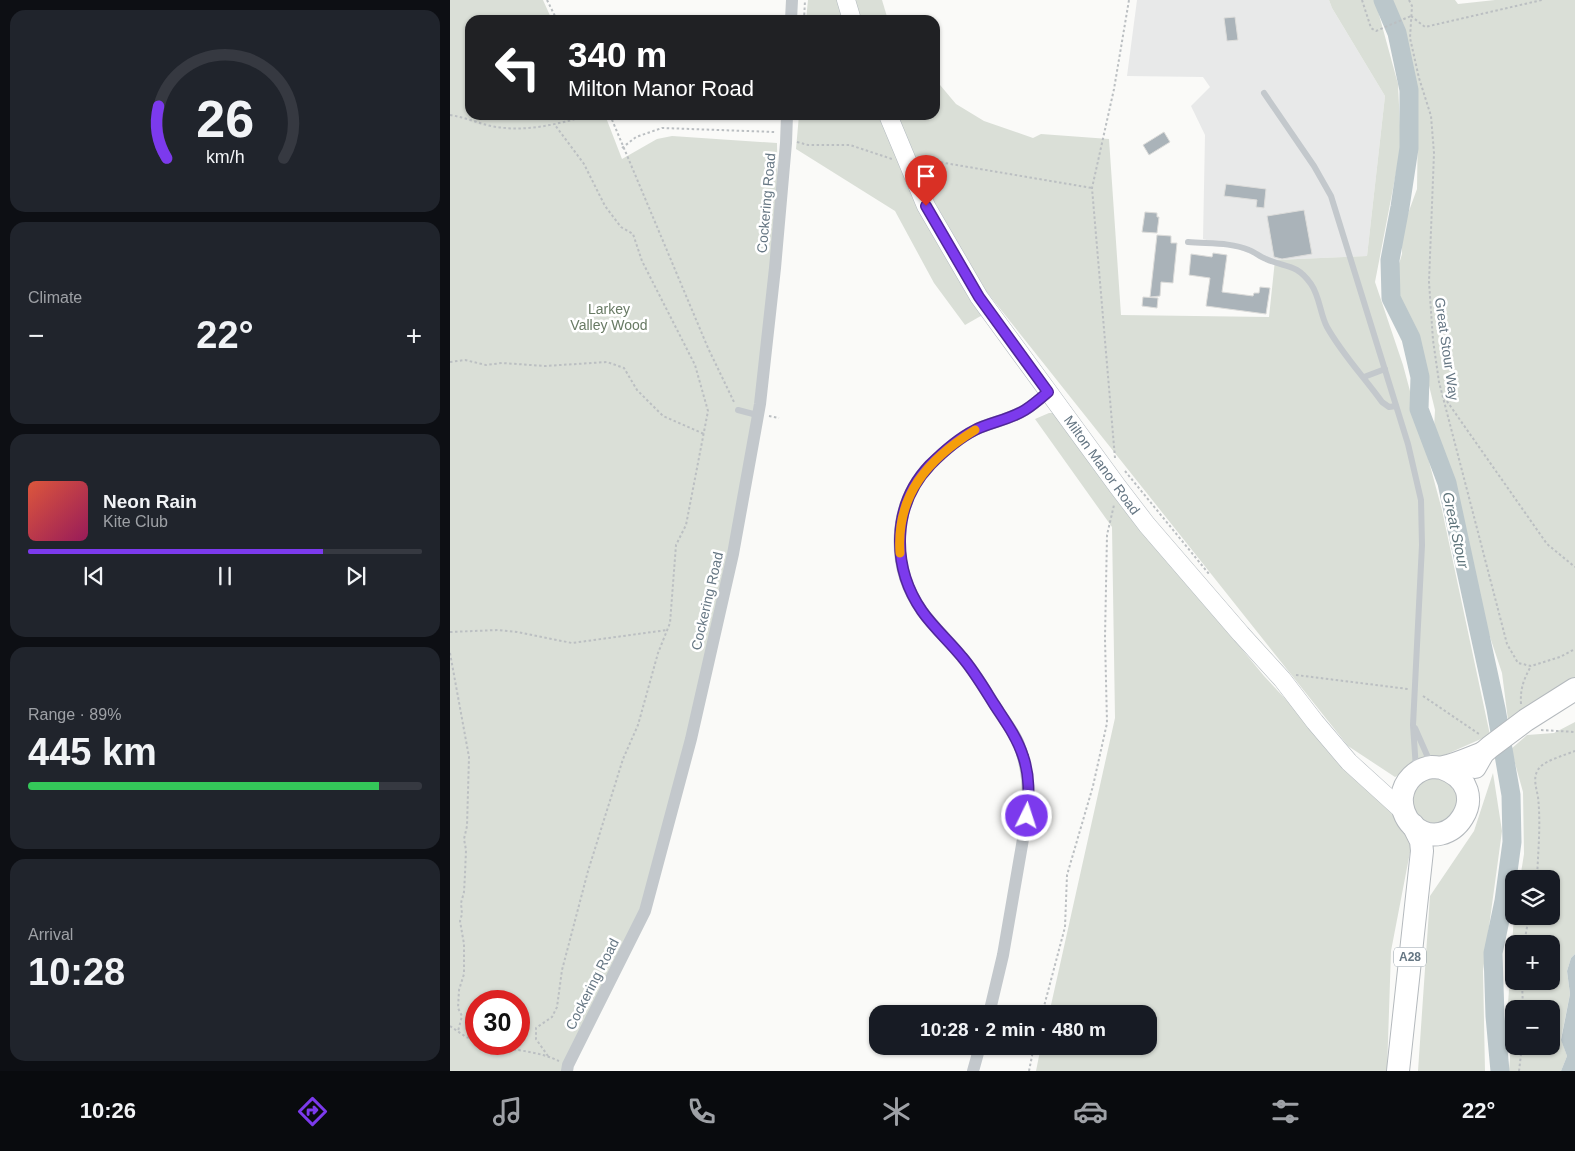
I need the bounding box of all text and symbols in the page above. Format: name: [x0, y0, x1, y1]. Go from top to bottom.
icon: left: [485, 35, 550, 100]
text: 340 m: [568, 35, 667, 74]
text: Milton Manor Road: [568, 76, 754, 101]
text: 26: [196, 90, 254, 148]
text: km/h: [206, 147, 244, 167]
street label: Cockering Road: [754, 152, 778, 254]
pin: [905, 155, 947, 206]
icon: arrive: [912, 162, 940, 190]
text: Climate: [28, 289, 82, 306]
street label: Great Stour Way: [1432, 297, 1462, 401]
park label: Larkey Valley Wood: [570, 301, 648, 333]
text: 22°: [196, 314, 254, 356]
text: −: [28, 320, 44, 351]
text: +: [406, 320, 422, 351]
street label: Milton Manor Road: [1061, 412, 1143, 518]
water label: Great Stour: [1440, 490, 1473, 571]
text: Neon Rain: [103, 491, 197, 512]
text: Kite Club: [103, 513, 168, 530]
street label: Cockering Road: [688, 550, 726, 652]
icon: previous: [80, 562, 108, 590]
icon: pause: [211, 562, 239, 590]
icon: next: [342, 562, 370, 590]
text: Range · 89%: [28, 706, 121, 723]
text: 445 km: [28, 731, 157, 773]
position arrow: [1000, 789, 1052, 841]
map controls: [1505, 870, 1560, 1055]
button: layers: [1505, 870, 1560, 925]
text: Arrival: [28, 926, 73, 943]
button: +: [1505, 935, 1560, 990]
street label: Cockering Road: [562, 936, 622, 1032]
road number: A28: [1394, 948, 1426, 966]
text: 10:28: [28, 951, 125, 993]
speed limit sign: 30: [465, 990, 530, 1055]
button: −: [1505, 1000, 1560, 1055]
text: 10:28 · 2 min · 480 m: [920, 1019, 1106, 1040]
icon: directions: [295, 1094, 330, 1129]
icon: music: [490, 1094, 525, 1129]
icon: phone: [684, 1094, 719, 1129]
icon: climate: [879, 1094, 914, 1129]
icon: car: [1073, 1094, 1108, 1129]
icon: filters: [1268, 1094, 1303, 1129]
text: 10:26: [80, 1098, 136, 1123]
text: 22°: [1462, 1098, 1495, 1123]

